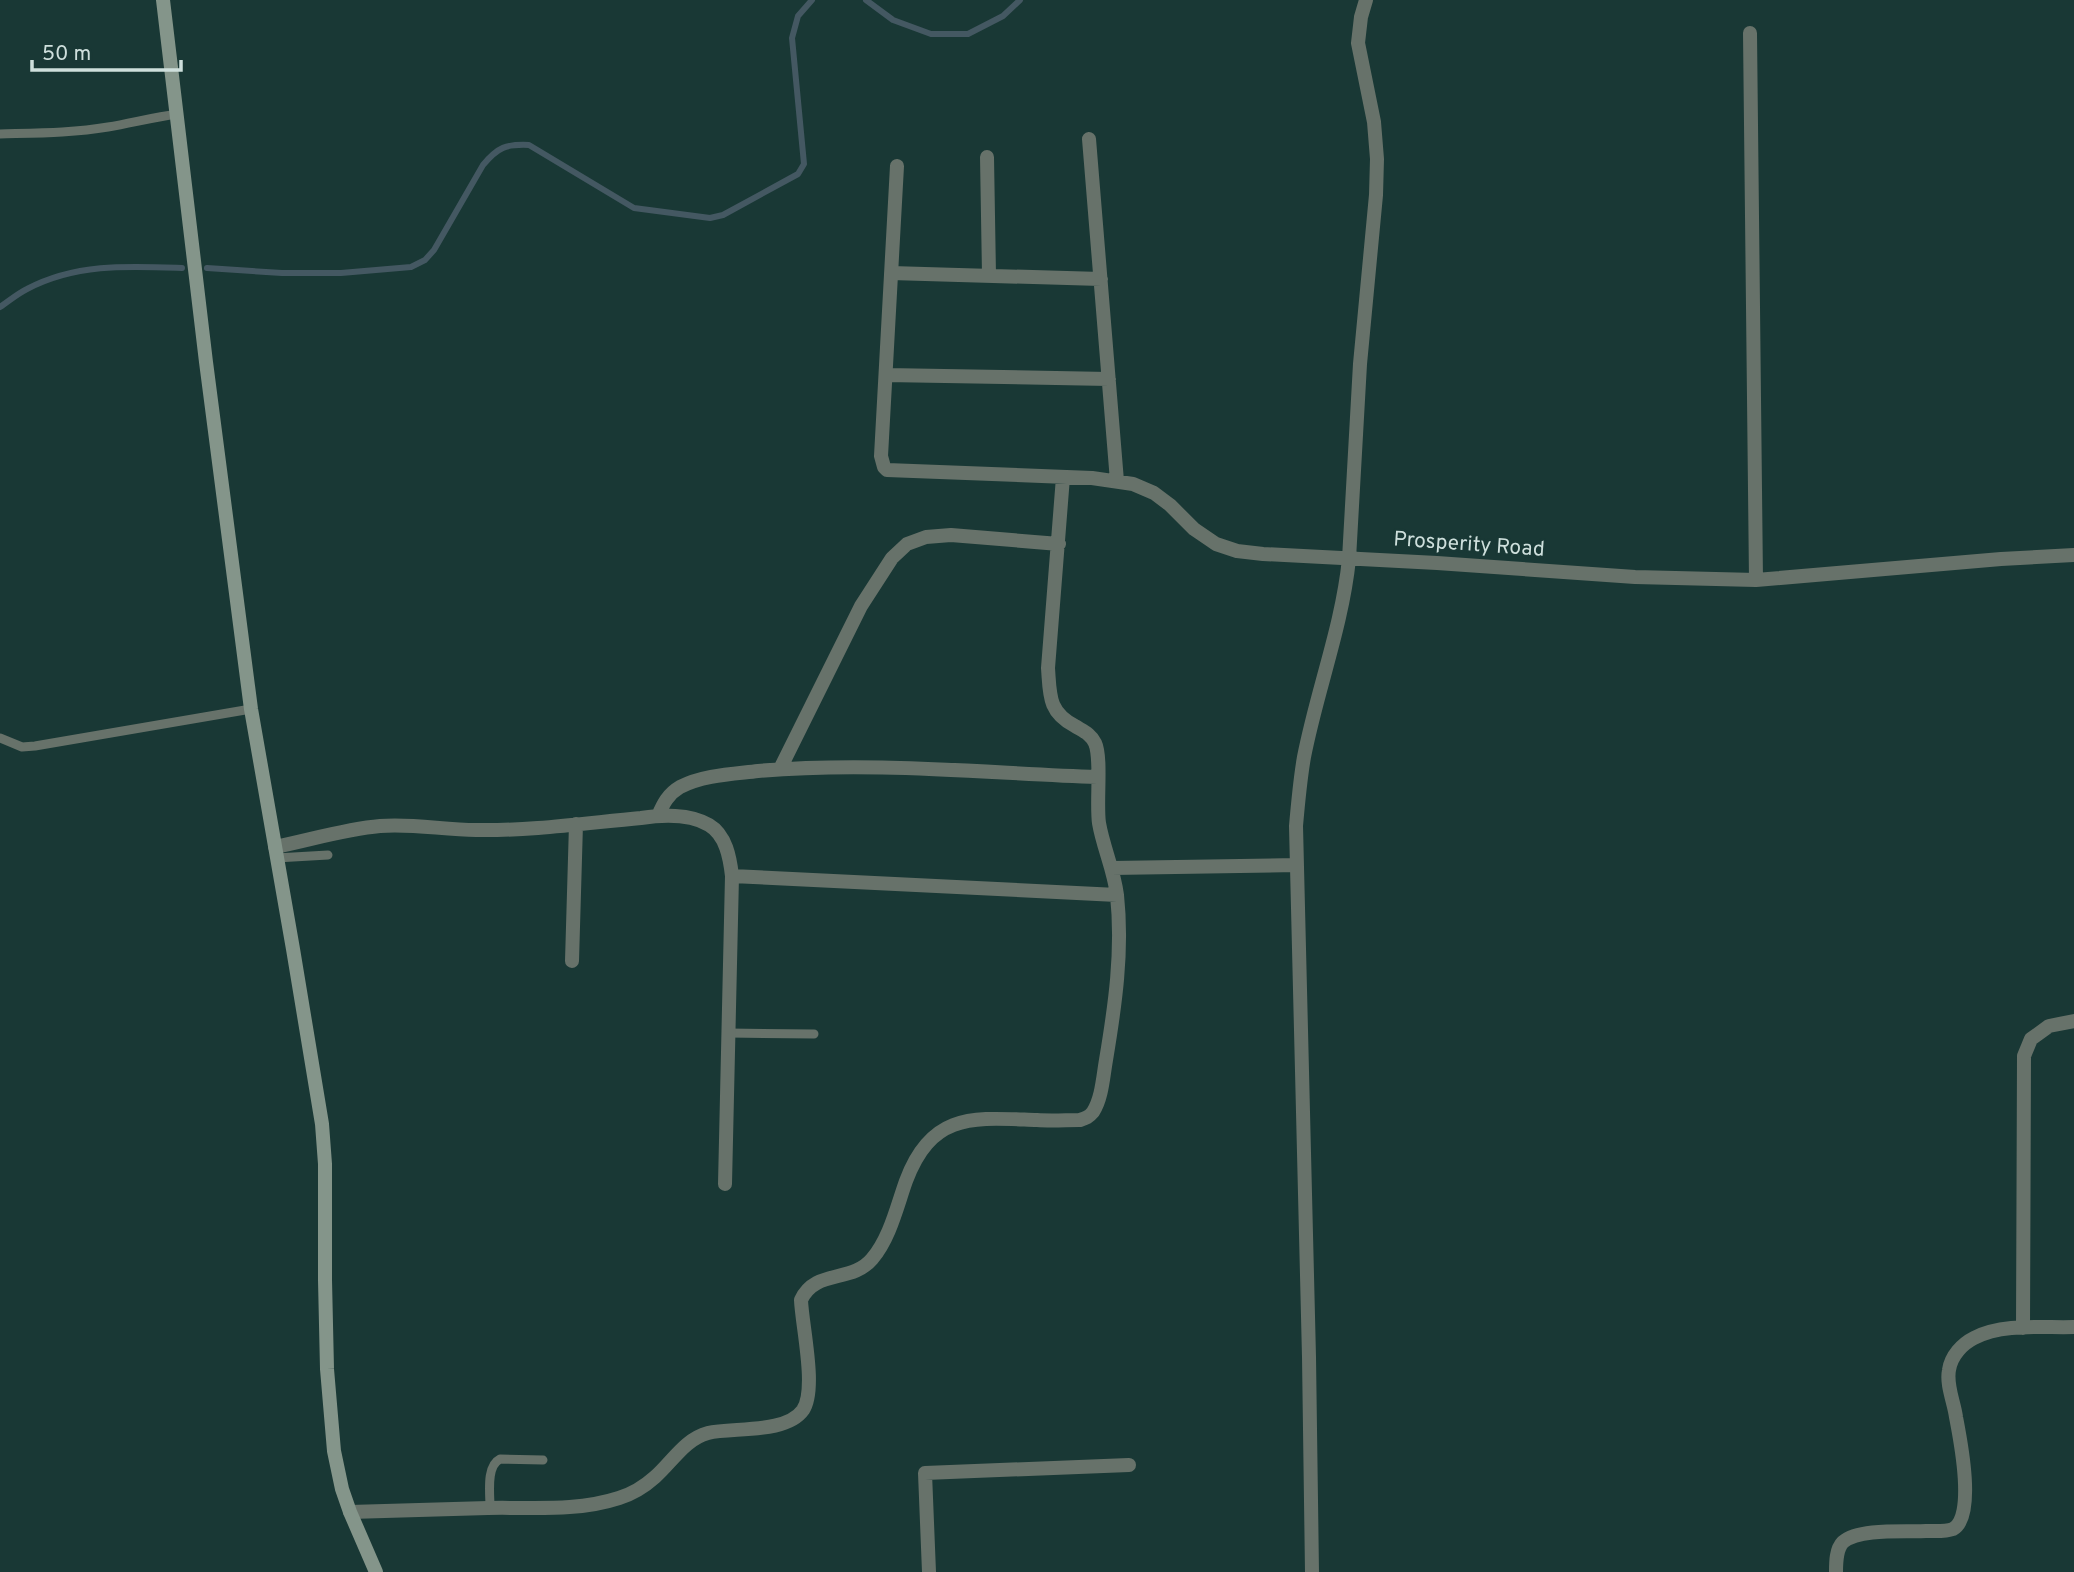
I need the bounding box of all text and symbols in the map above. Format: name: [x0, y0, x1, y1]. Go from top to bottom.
scale bar: [32, 28, 180, 72]
text: 50 m: [42, 41, 91, 68]
street label: Prosperity Road: [1392, 526, 1546, 564]

